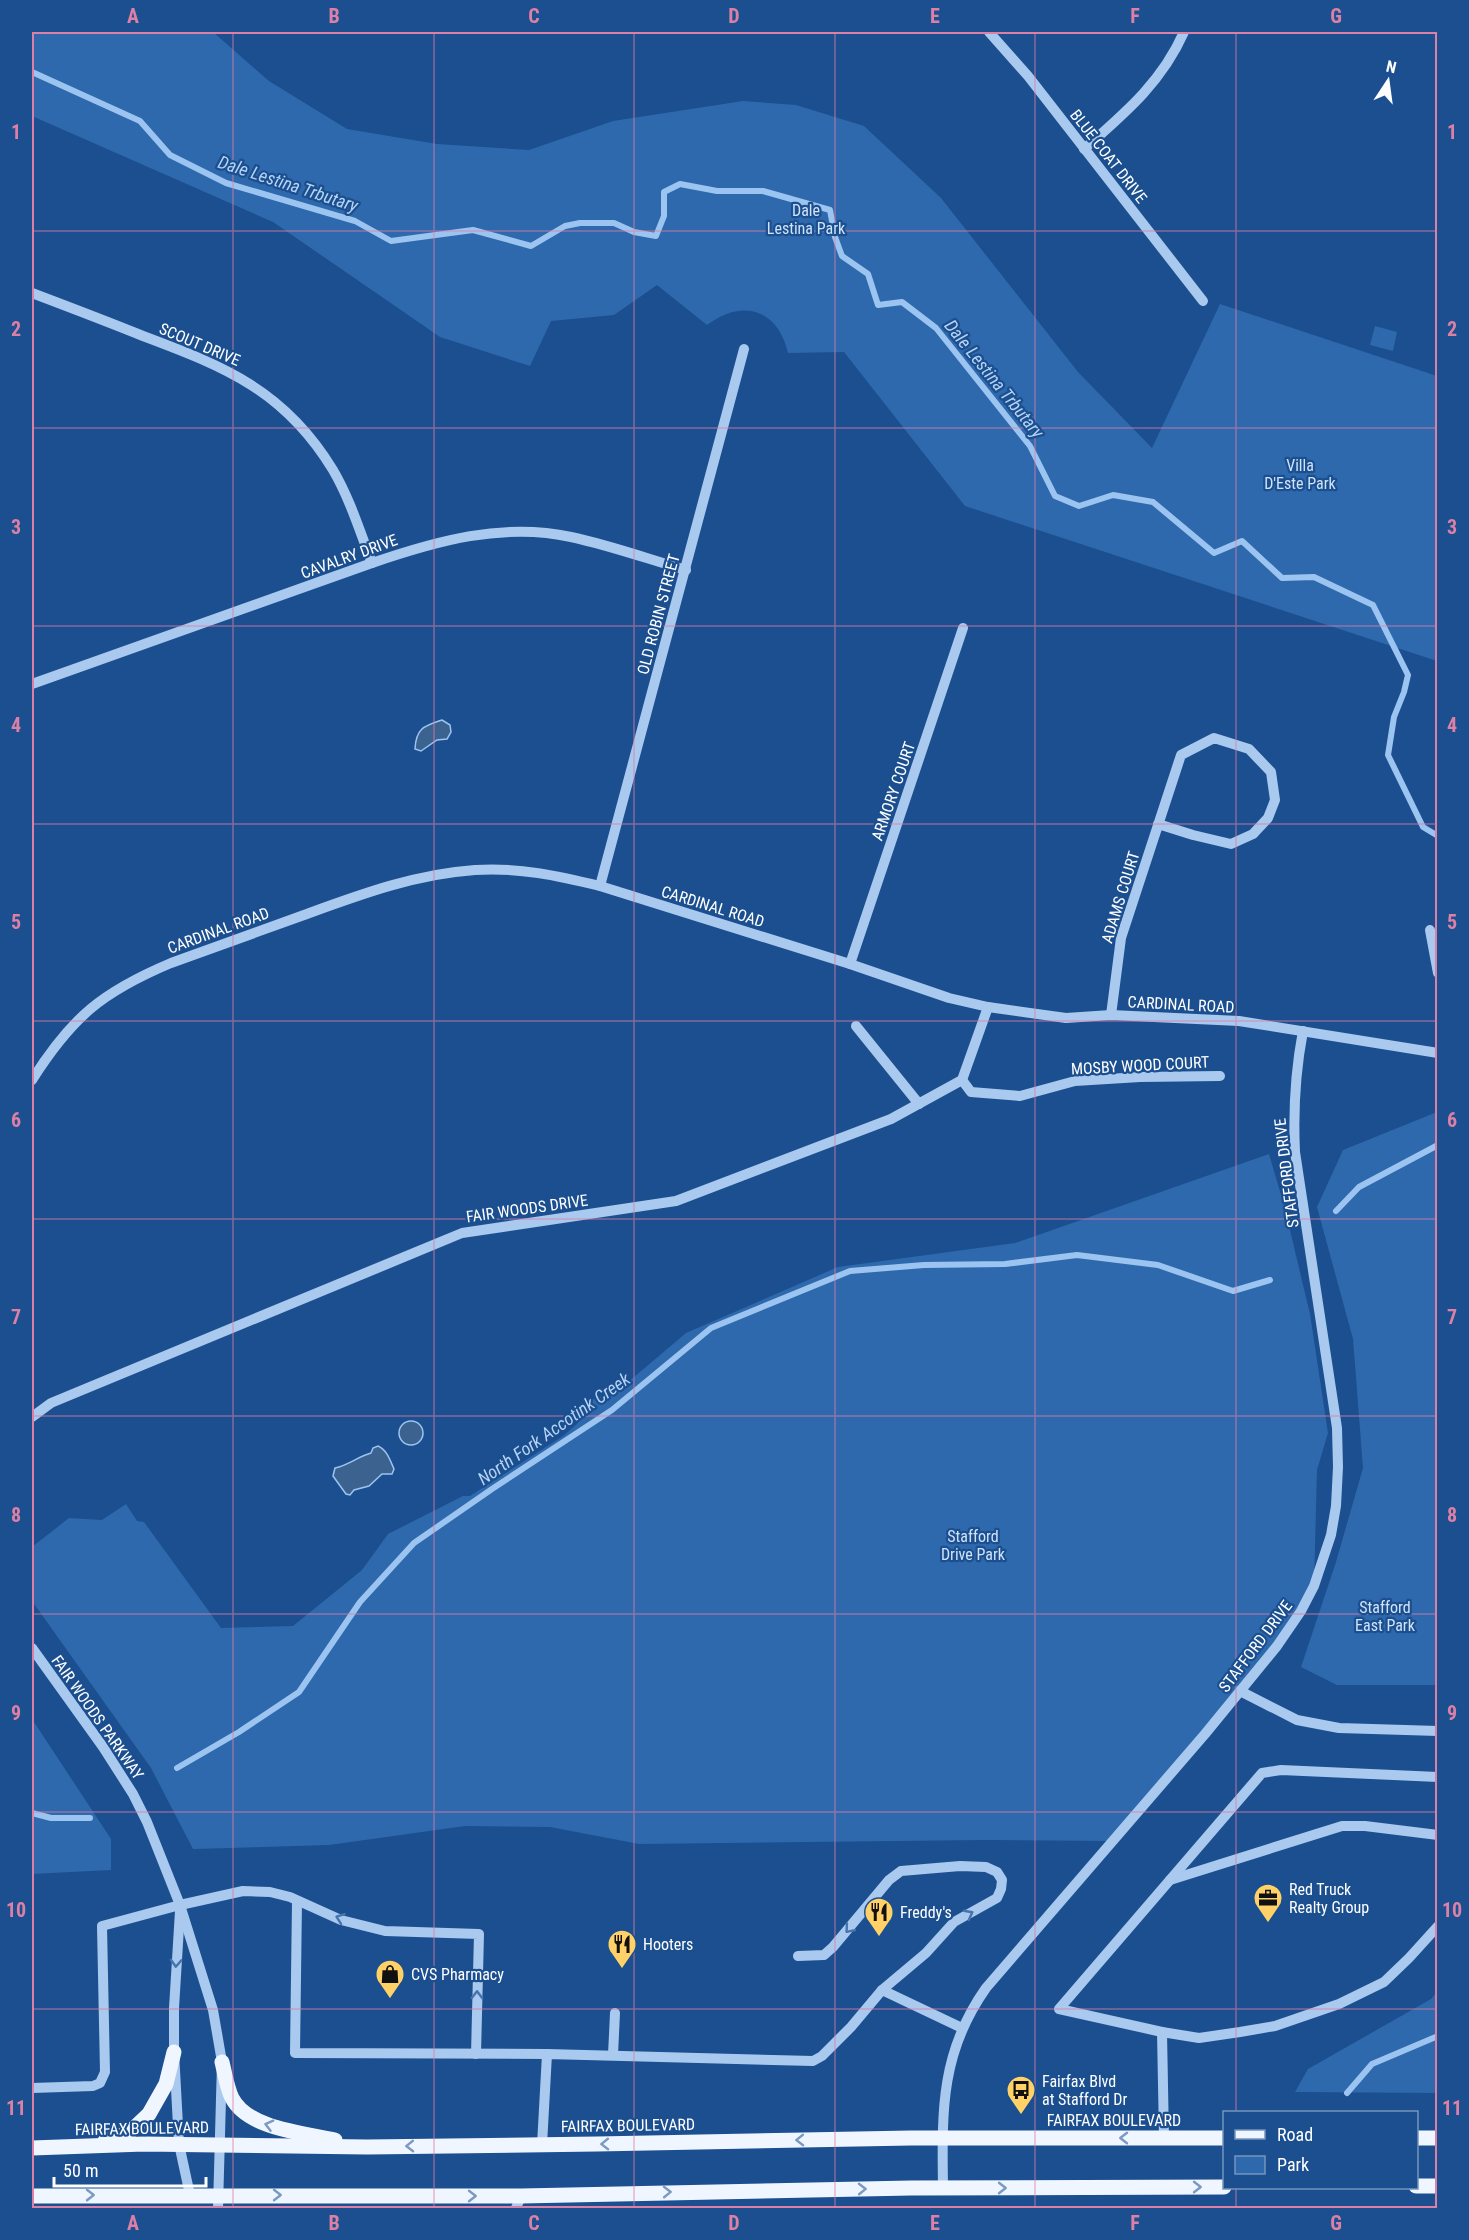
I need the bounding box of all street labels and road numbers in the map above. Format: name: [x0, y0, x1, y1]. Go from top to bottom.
street label: BLUE COAT DRIVE: [1066, 106, 1151, 207]
street label: SCOUT DRIVE: [156, 319, 243, 370]
street label: CAVALRY DRIVE: [298, 530, 400, 583]
street label: OLD ROBIN STREET: [633, 552, 684, 676]
street label: ARMORY COURT: [868, 739, 919, 843]
street label: ADAMS COURT: [1097, 849, 1144, 946]
street label: CARDINAL ROAD: [659, 882, 767, 931]
street label: CARDINAL ROAD: [165, 903, 272, 958]
street label: CARDINAL ROAD: [1127, 992, 1235, 1017]
street label: MOSBY WOOD COURT: [1070, 1052, 1210, 1079]
street label: STAFFORD DRIVE: [1270, 1117, 1303, 1229]
street label: FAIR WOODS DRIVE: [465, 1191, 589, 1226]
street label: STAFFORD DRIVE: [1215, 1597, 1296, 1696]
street label: FAIR WOODS PARKWAY: [48, 1652, 148, 1784]
street label: FAIRFAX BOULEVARD: [1047, 2111, 1181, 2130]
street label: FAIRFAX BOULEVARD: [561, 2115, 695, 2136]
street label: FAIRFAX BOULEVARD: [75, 2118, 209, 2139]

